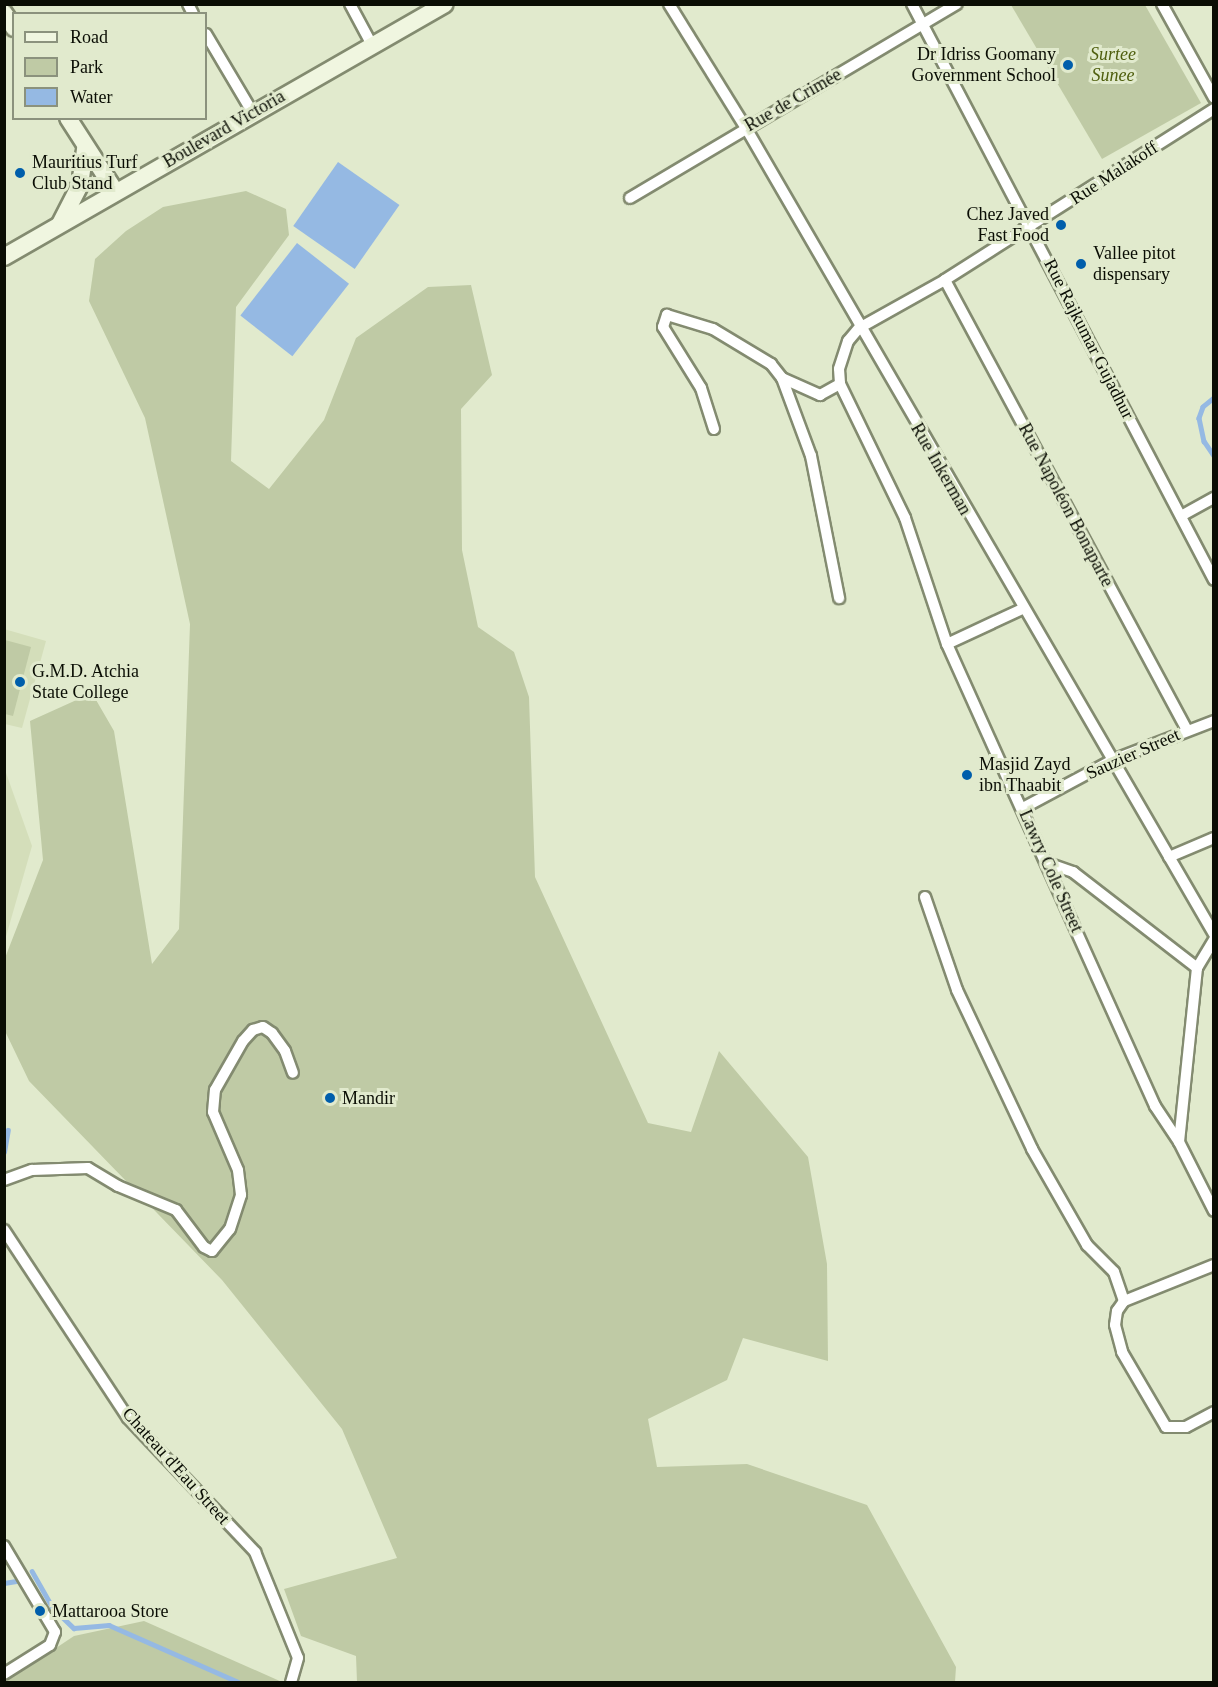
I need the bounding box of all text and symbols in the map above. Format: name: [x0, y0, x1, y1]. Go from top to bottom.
legend: [12, 12, 207, 120]
text: Road: [70, 27, 108, 47]
place label: Dr Idriss Goomany Government School: [912, 44, 1056, 86]
park label: Surtee Sunee: [1090, 44, 1136, 86]
text: Park: [70, 57, 103, 77]
marker: Dr Idriss Goomany Government School: [1061, 58, 1075, 72]
street label: Rue de Crimée: [741, 64, 845, 136]
street label: Boulevard Victoria: [159, 85, 289, 173]
text: Water: [70, 87, 113, 107]
street label: Rue Malakoff: [1066, 137, 1162, 209]
place label: Mauritius Turf Club Stand: [32, 152, 138, 195]
marker: Mauritius Turf Club Stand: [13, 166, 27, 180]
place label: Chez Javed Fast Food: [967, 204, 1049, 246]
marker: Chez Javed Fast Food: [1054, 218, 1068, 232]
place label: Vallee pitot dispensary: [1093, 243, 1175, 286]
street label: Rue Rajkumar Gujadhur: [1039, 255, 1139, 423]
marker: Vallee pitot dispensary: [1074, 257, 1088, 271]
street label: Rue Inkerman: [906, 419, 976, 519]
street label: Rue Napoléon Bonaparte: [1014, 420, 1118, 590]
place label: G.M.D. Atchia State College: [32, 661, 140, 704]
marker: G.M.D. Atchia State College: [13, 675, 27, 689]
street label: Sauzier Street: [1083, 724, 1183, 784]
place label: Masjid Zayd ibn Thaabit: [979, 754, 1070, 796]
marker: Masjid Zayd ibn Thaabit: [960, 768, 974, 782]
street label: Lawry Cole Street: [1014, 806, 1088, 936]
place label: Mandir: [342, 1087, 395, 1109]
marker: Mandir: [323, 1091, 337, 1105]
street label: Chateau d'Eau Street: [118, 1403, 234, 1529]
place label: Mattarooa Store: [52, 1600, 168, 1622]
marker: Mattarooa Store: [33, 1604, 47, 1618]

